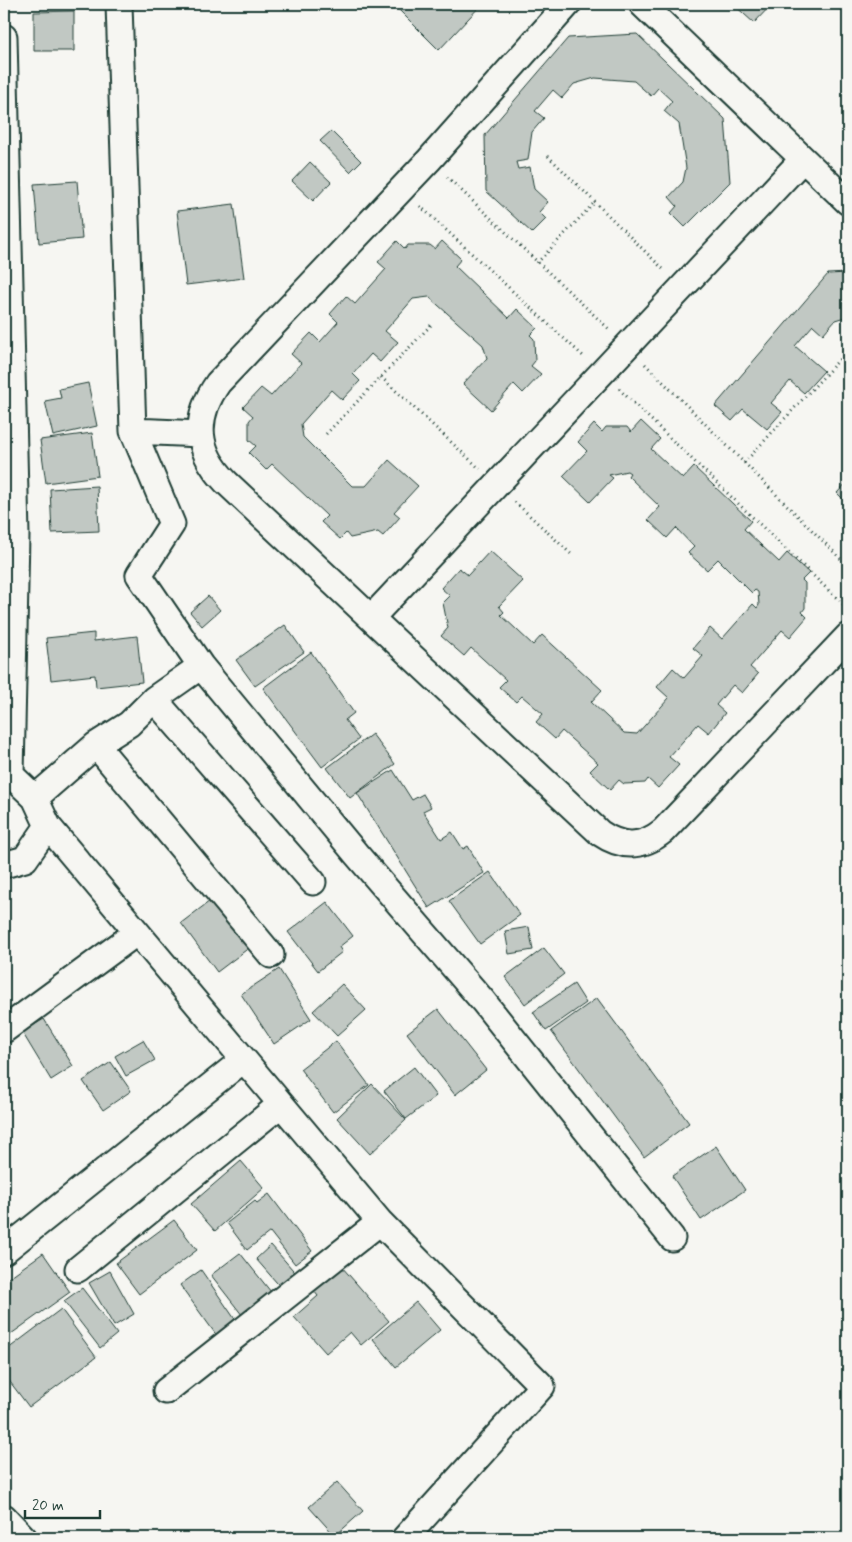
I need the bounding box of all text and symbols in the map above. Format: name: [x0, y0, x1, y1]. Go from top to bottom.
scale bar: [25, 1487, 100, 1519]
text: 20 m: [32, 1496, 64, 1516]

